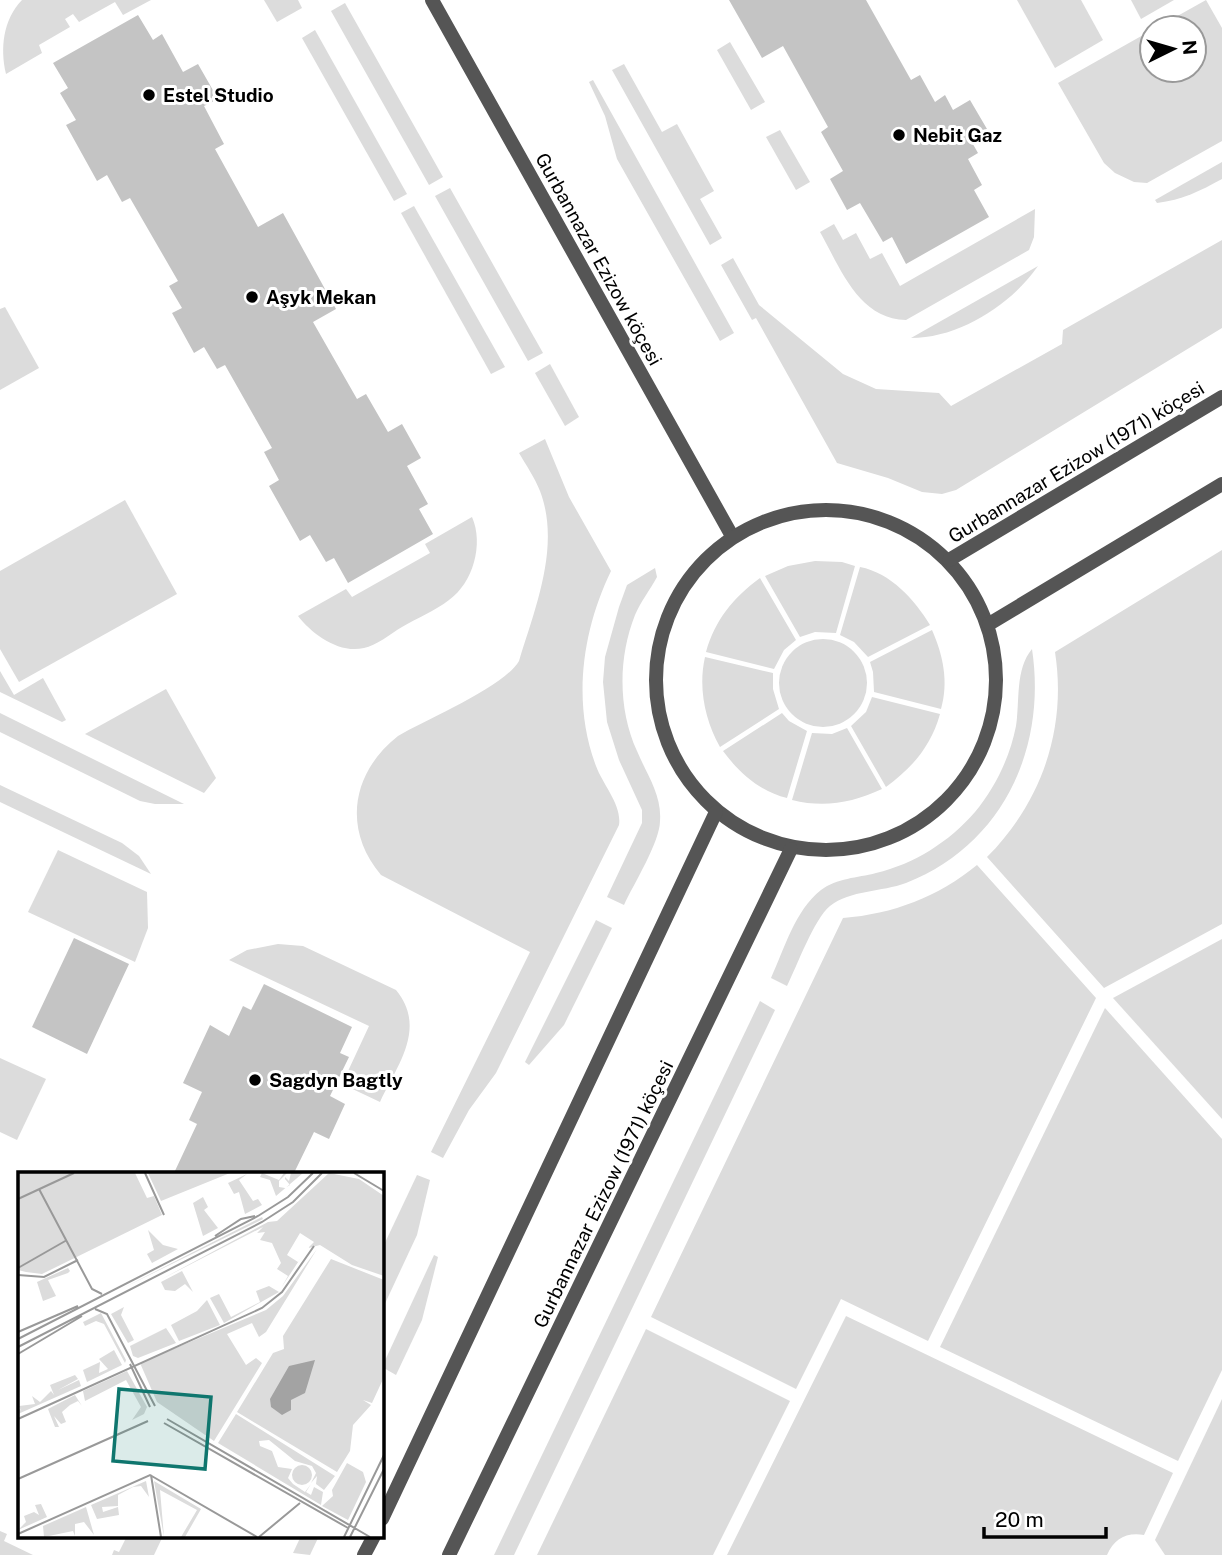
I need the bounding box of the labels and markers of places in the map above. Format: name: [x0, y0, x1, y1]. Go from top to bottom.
place label: Estel Studio: [163, 84, 274, 106]
marker: Estel Studio: [141, 87, 157, 103]
place label: Nebit Gaz: [913, 124, 1002, 146]
marker: Nebit Gaz: [891, 127, 907, 143]
place label: Aşyk Mekan: [266, 286, 376, 308]
marker: Aşyk Mekan: [244, 289, 260, 305]
place label: Sagdyn Bagtly: [269, 1069, 403, 1091]
marker: Sagdyn Bagtly: [247, 1072, 263, 1088]

